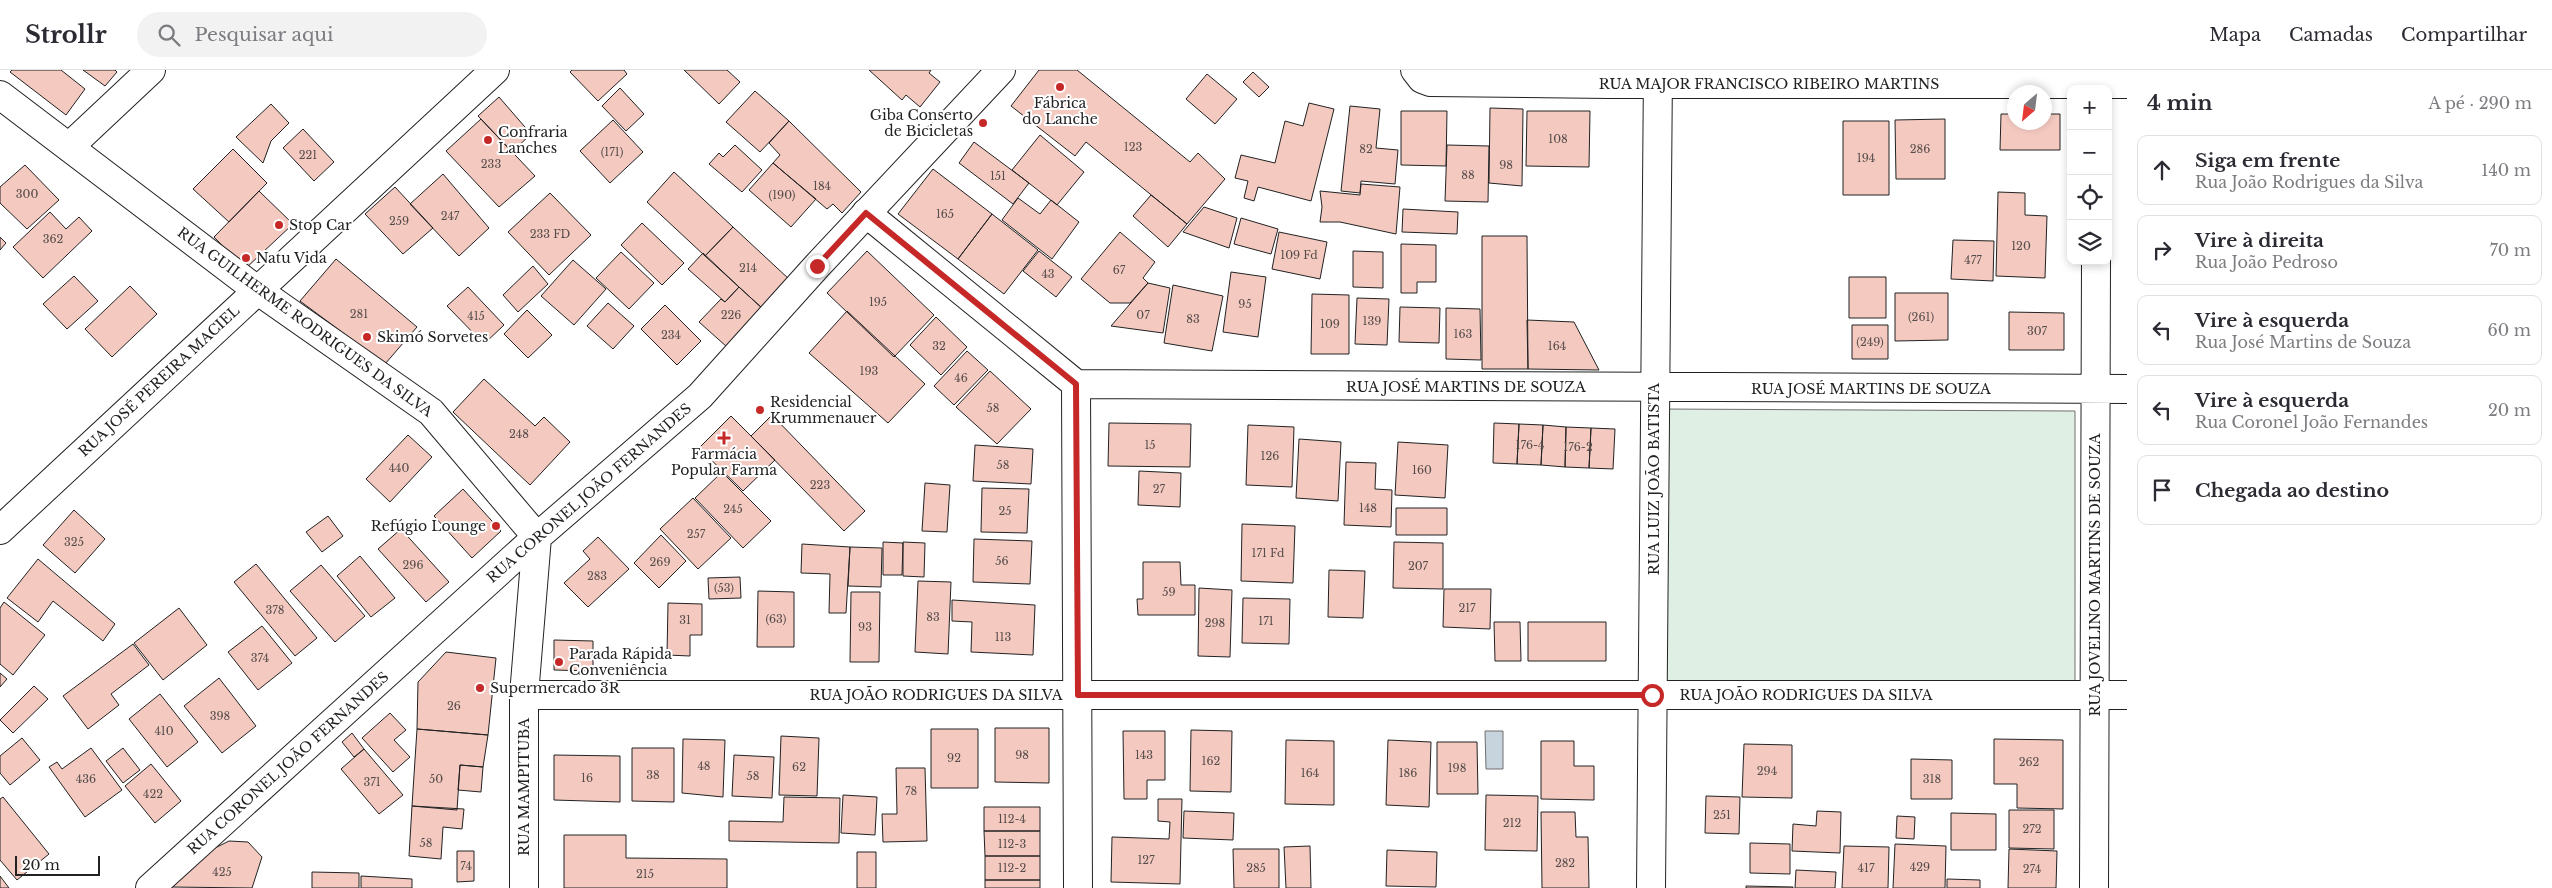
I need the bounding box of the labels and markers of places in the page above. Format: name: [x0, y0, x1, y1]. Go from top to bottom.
marker: Fábrica do Lanche: [1054, 81, 1066, 93]
place label: Fábrica do Lanche: [1022, 94, 1098, 128]
place label: Giba Conserto de Bicicletas: [870, 106, 973, 140]
marker: Giba Conserto de Bicicletas: [977, 117, 989, 129]
place label: Confraria Lanches: [498, 123, 568, 157]
marker: Confraria Lanches: [482, 134, 494, 146]
place label: Stop Car: [289, 216, 352, 234]
marker: Stop Car: [273, 219, 285, 231]
place label: Natu Vida: [256, 249, 327, 267]
marker: Natu Vida: [240, 252, 252, 264]
place label: Skimó Sorvetes: [377, 328, 488, 346]
marker: Skimó Sorvetes: [361, 331, 373, 343]
place label: Residencial Krummenauer: [770, 393, 877, 427]
marker: Residencial Krummenauer: [754, 404, 766, 416]
marker: Farmácia Popular Farma: [718, 432, 730, 444]
place label: Farmácia Popular Farma: [671, 445, 777, 479]
place label: Refúgio Lounge: [371, 517, 486, 535]
marker: Refúgio Lounge: [490, 520, 502, 532]
place label: Parada Rápida Conveniência: [569, 645, 672, 679]
marker: Parada Rápida Conveniência: [553, 656, 565, 668]
place label: Supermercado 3R: [490, 679, 621, 697]
marker: Supermercado 3R: [474, 682, 486, 694]

